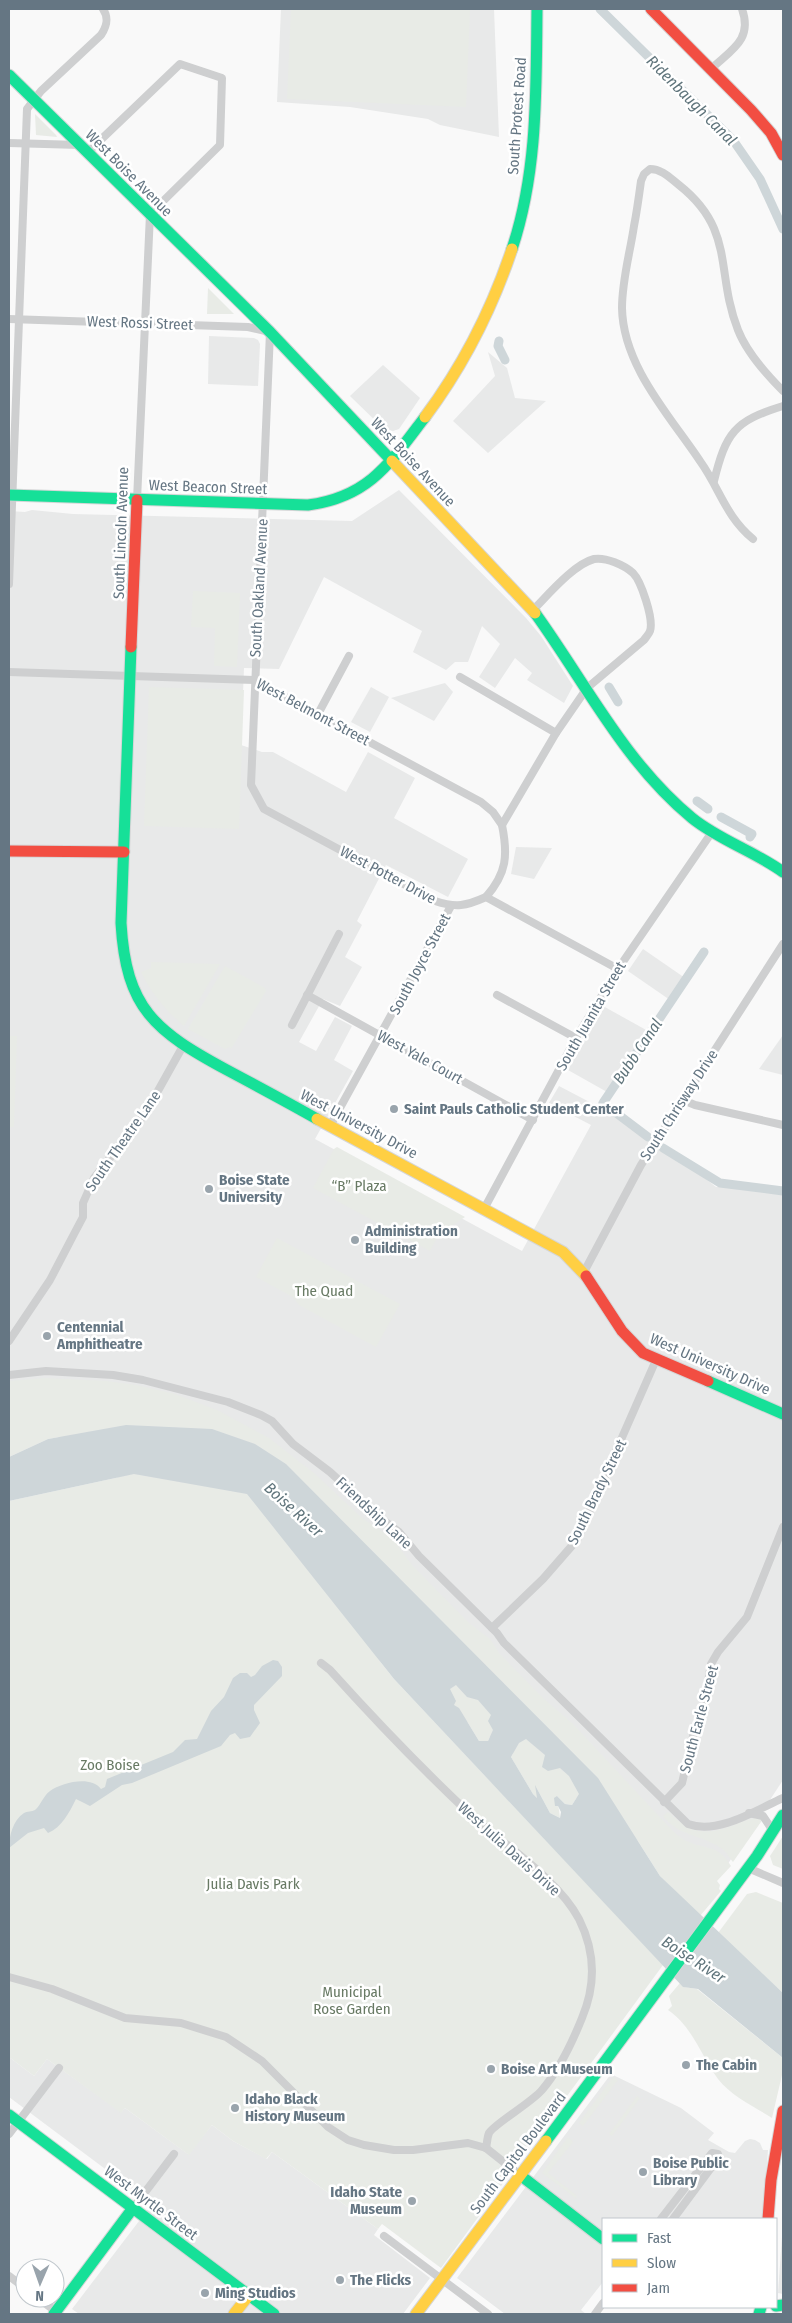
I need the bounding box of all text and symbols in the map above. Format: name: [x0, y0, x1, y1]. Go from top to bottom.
water label: Ridenbaugh Canal: [643, 51, 741, 149]
street label: South Protest Road: [504, 57, 530, 175]
street label: West Boise Avenue: [82, 126, 176, 220]
street label: West Rossi Street: [87, 312, 193, 334]
street label: West Boise Avenue: [367, 414, 459, 510]
street label: South Lincoln Avenue: [110, 467, 132, 599]
street label: West Beacon Street: [148, 476, 268, 498]
street label: South Oakland Avenue: [246, 518, 272, 658]
street label: West Belmont Street: [253, 675, 373, 749]
street label: West Potter Drive: [337, 842, 439, 908]
street label: South Joyce Street: [386, 910, 454, 1018]
street label: South Juanita Street: [552, 958, 630, 1074]
water label: Bubb Canal: [609, 1015, 666, 1087]
street label: West Yale Court: [374, 1026, 466, 1088]
street label: South Chrisway Drive: [636, 1046, 722, 1164]
street label: West University Drive: [297, 1086, 421, 1162]
street label: South Theatre Lane: [82, 1087, 164, 1195]
place label: Saint Pauls Catholic Student Center: [404, 1100, 624, 1118]
marker: Saint Pauls Catholic Student Center: [388, 1103, 400, 1115]
place label: Boise State University: [219, 1171, 290, 1206]
park label: “B” Plaza: [331, 1177, 387, 1195]
marker: Boise State University: [203, 1183, 215, 1195]
place label: Administration Building: [364, 1222, 458, 1257]
marker: Administration Building: [349, 1234, 361, 1246]
park label: The Quad: [295, 1282, 353, 1300]
place label: Centennial Amphitheatre: [56, 1318, 143, 1353]
street label: West University Drive: [647, 1329, 773, 1399]
marker: Centennial Amphitheatre: [41, 1330, 53, 1342]
street label: South Brady Street: [564, 1436, 630, 1548]
street label: Friendship Lane: [332, 1473, 416, 1553]
water label: Boise River: [261, 1478, 327, 1541]
street label: South Earle Street: [676, 1663, 722, 1775]
park label: Zoo Boise: [80, 1756, 140, 1774]
street label: West Julia Davis Drive: [454, 1798, 564, 1900]
park label: Julia Davis Park: [206, 1875, 300, 1893]
water label: Boise River: [658, 1932, 730, 1987]
park label: Municipal Rose Garden: [313, 1983, 391, 2018]
place label: The Cabin: [696, 2056, 757, 2074]
marker: The Cabin: [680, 2059, 692, 2071]
place label: Boise Art Museum: [501, 2060, 613, 2078]
marker: Boise Art Museum: [485, 2063, 497, 2075]
street label: South Capitol Boulevard: [466, 2088, 570, 2218]
place label: Idaho Black History Museum: [245, 2090, 345, 2125]
marker: Idaho Black History Museum: [229, 2102, 241, 2114]
place label: Boise Public Library: [653, 2154, 729, 2189]
street label: West Myrtle Street: [101, 2162, 201, 2244]
marker: Boise Public Library: [637, 2166, 649, 2178]
place label: Idaho State Museum: [330, 2183, 402, 2218]
marker: Idaho State Museum: [406, 2195, 418, 2207]
legend: [602, 2218, 777, 2308]
text: Fast: [647, 2229, 671, 2247]
text: Slow: [647, 2254, 676, 2272]
north arrow: [15, 2258, 65, 2308]
place label: The Flicks: [350, 2271, 411, 2289]
marker: The Flicks: [334, 2274, 346, 2286]
text: Jam: [647, 2279, 670, 2297]
place label: Ming Studios: [215, 2284, 296, 2302]
text: N: [35, 2287, 44, 2304]
marker: Ming Studios: [199, 2287, 211, 2299]

